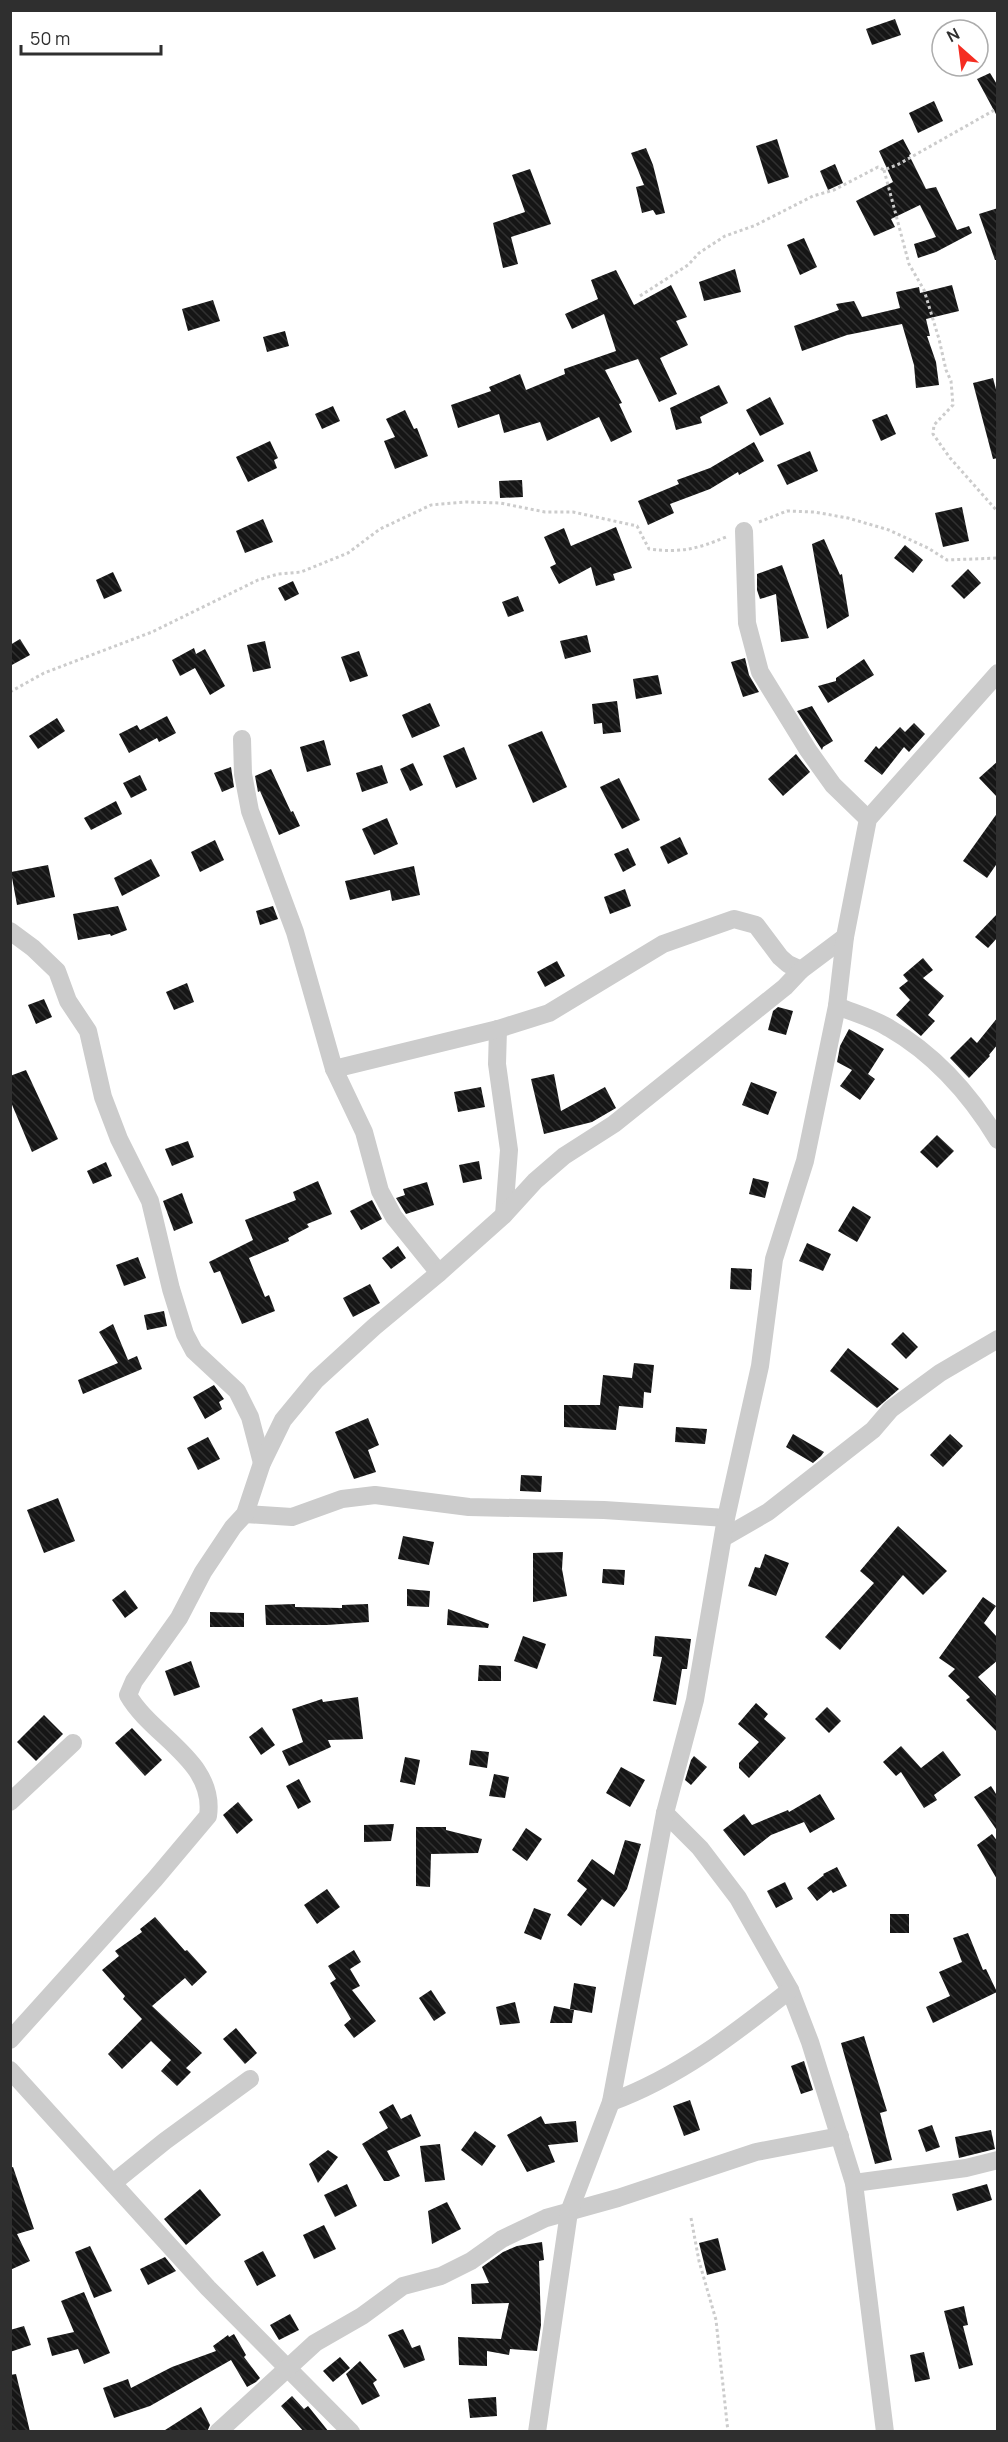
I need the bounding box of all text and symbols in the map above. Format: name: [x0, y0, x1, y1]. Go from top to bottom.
scale bar: [21, 18, 160, 56]
north arrow: [930, 18, 990, 78]
text: N: [943, 22, 963, 47]
text: 50 m: [30, 26, 70, 50]

